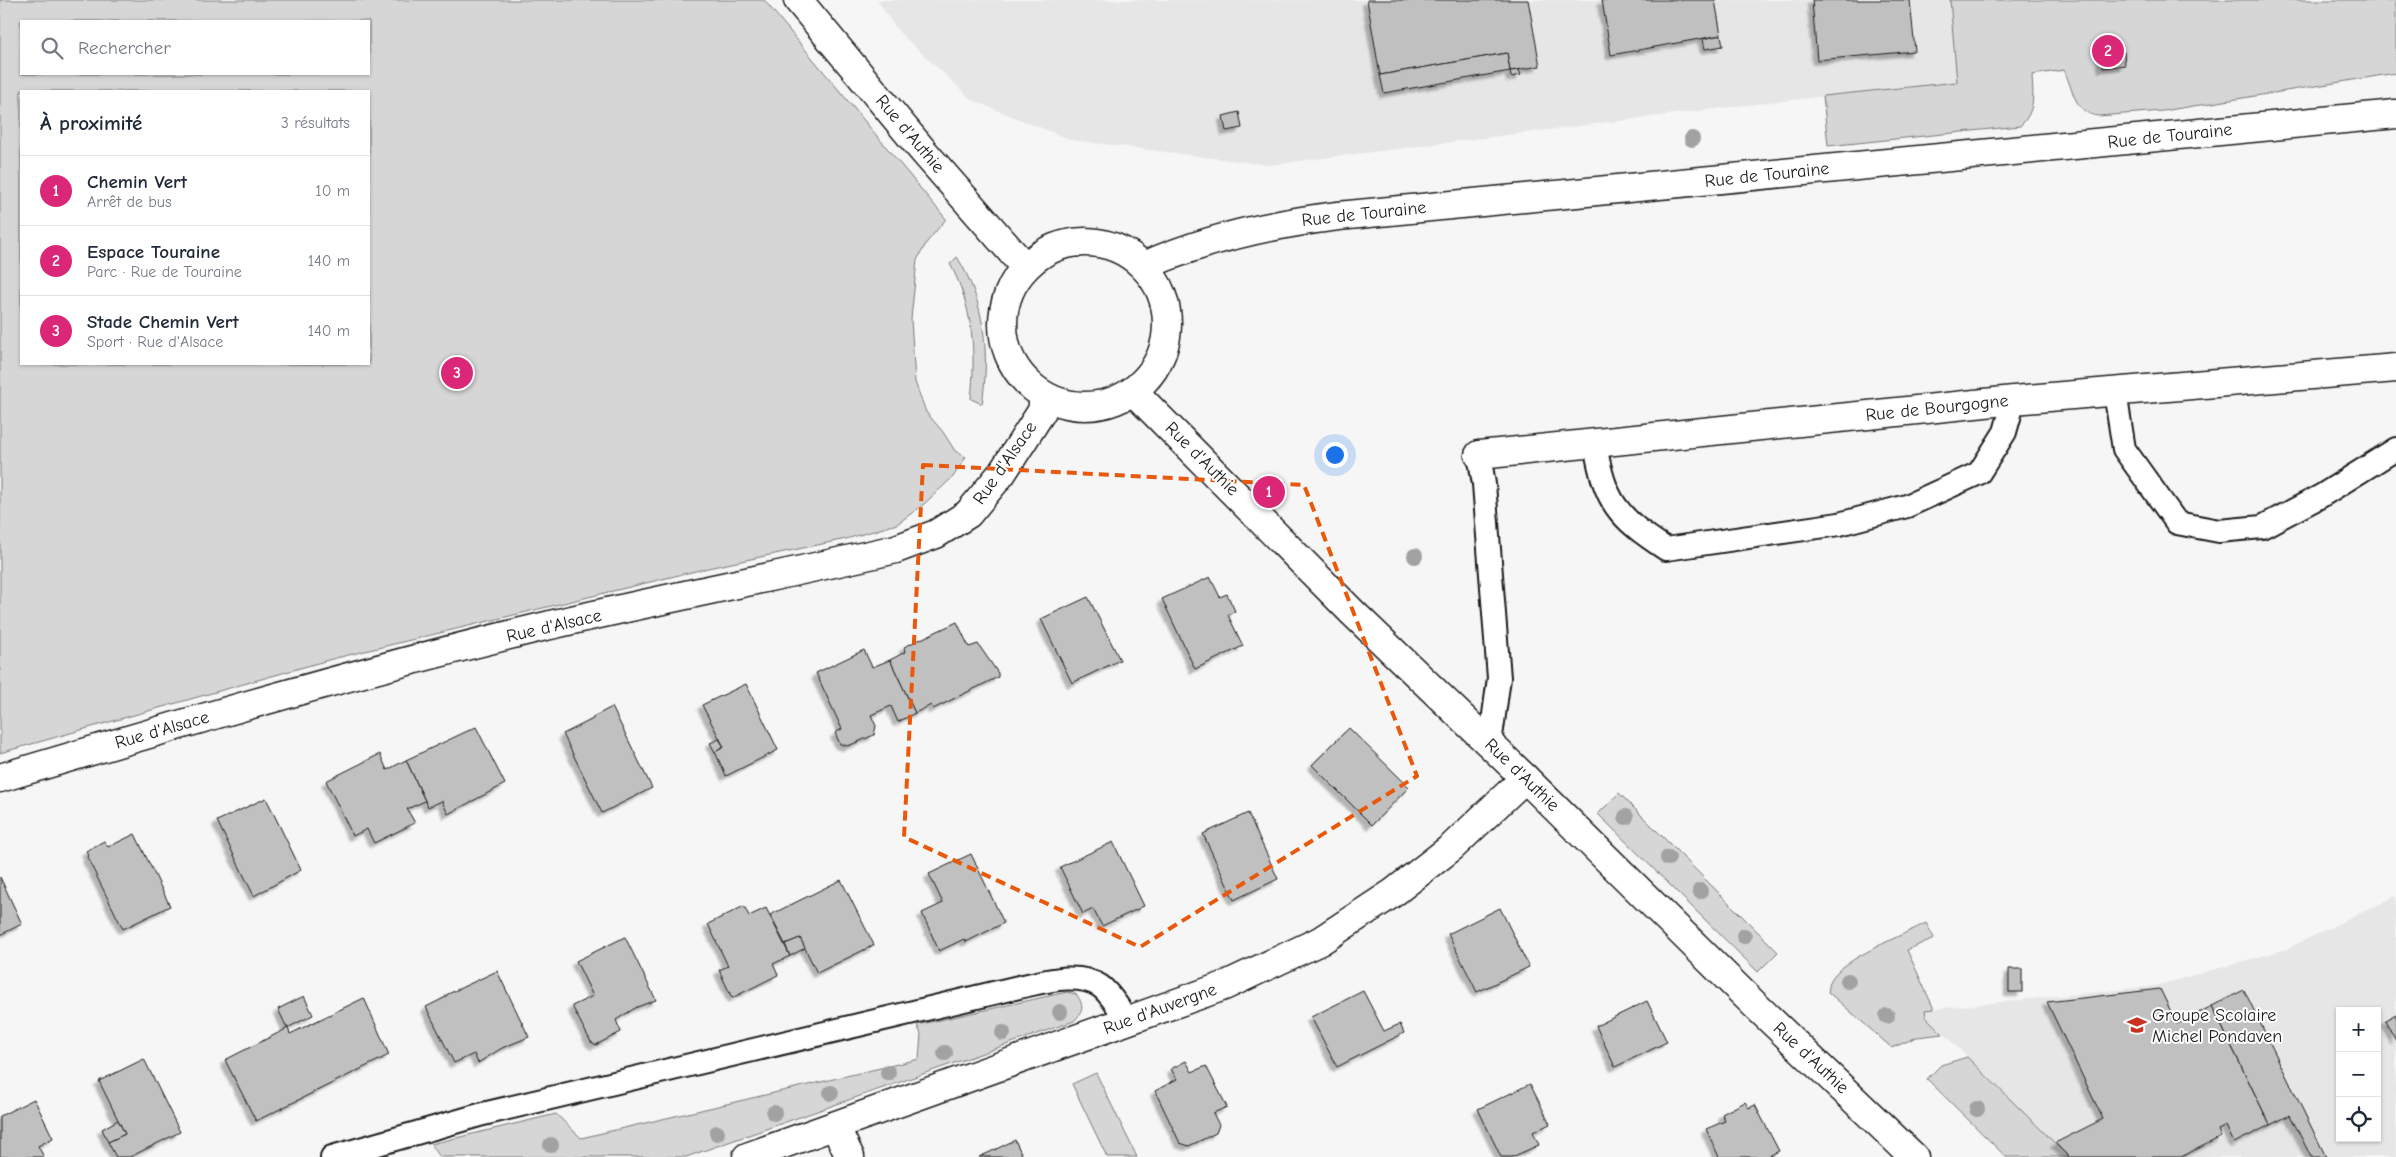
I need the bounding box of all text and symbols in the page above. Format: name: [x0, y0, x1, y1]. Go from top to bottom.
search box: [20, 20, 370, 75]
pin: 2: [2092, 32, 2124, 70]
icon: search: [38, 34, 66, 62]
text: Rechercher: [78, 37, 171, 59]
street label: Rue d'Authie: [871, 91, 949, 177]
text: À proximité: [40, 111, 142, 135]
text: 3 résultats: [281, 114, 350, 132]
street label: Rue de Touraine: [2107, 119, 2233, 153]
street label: Rue de Touraine: [1704, 158, 1830, 192]
text: Chemin Vert: [87, 171, 187, 193]
text: 1: [53, 182, 59, 200]
text: 10 m: [315, 182, 350, 200]
text: Arrêt de bus: [87, 193, 172, 211]
street label: Rue de Touraine: [1301, 197, 1427, 231]
text: Espace Touraine: [87, 241, 220, 263]
text: 2: [52, 252, 60, 270]
text: 140 m: [308, 252, 350, 270]
text: Parc · Rue de Touraine: [87, 263, 242, 281]
text: Stade Chemin Vert: [87, 311, 239, 333]
text: 3: [52, 322, 60, 340]
text: 140 m: [308, 322, 350, 340]
text: Sport · Rue d'Alsace: [87, 333, 223, 351]
pin: 3: [441, 354, 473, 392]
street label: Rue de Bourgogne: [1864, 390, 2010, 426]
street label: Rue d'Alsace: [969, 417, 1041, 509]
street label: Rue d'Authie: [1161, 418, 1243, 500]
your location: [1322, 442, 1348, 468]
pin: 1: [1253, 473, 1285, 511]
street label: Rue d'Alsace: [504, 605, 604, 647]
street label: Rue d'Alsace: [113, 707, 211, 753]
street label: Rue d'Authie: [1480, 734, 1564, 816]
street label: Rue d'Auvergne: [1101, 979, 1219, 1039]
place label: Groupe Scolaire Michel Pondaven: [2152, 1005, 2282, 1047]
map controls: [2336, 1007, 2381, 1142]
button: +: [2336, 1007, 2381, 1052]
school or university icon: Groupe Scolaire Michel Pondaven: [2126, 1014, 2148, 1036]
street label: Rue d'Authie: [1769, 1018, 1853, 1098]
button: −: [2336, 1052, 2381, 1097]
button: locate: [2336, 1097, 2381, 1142]

